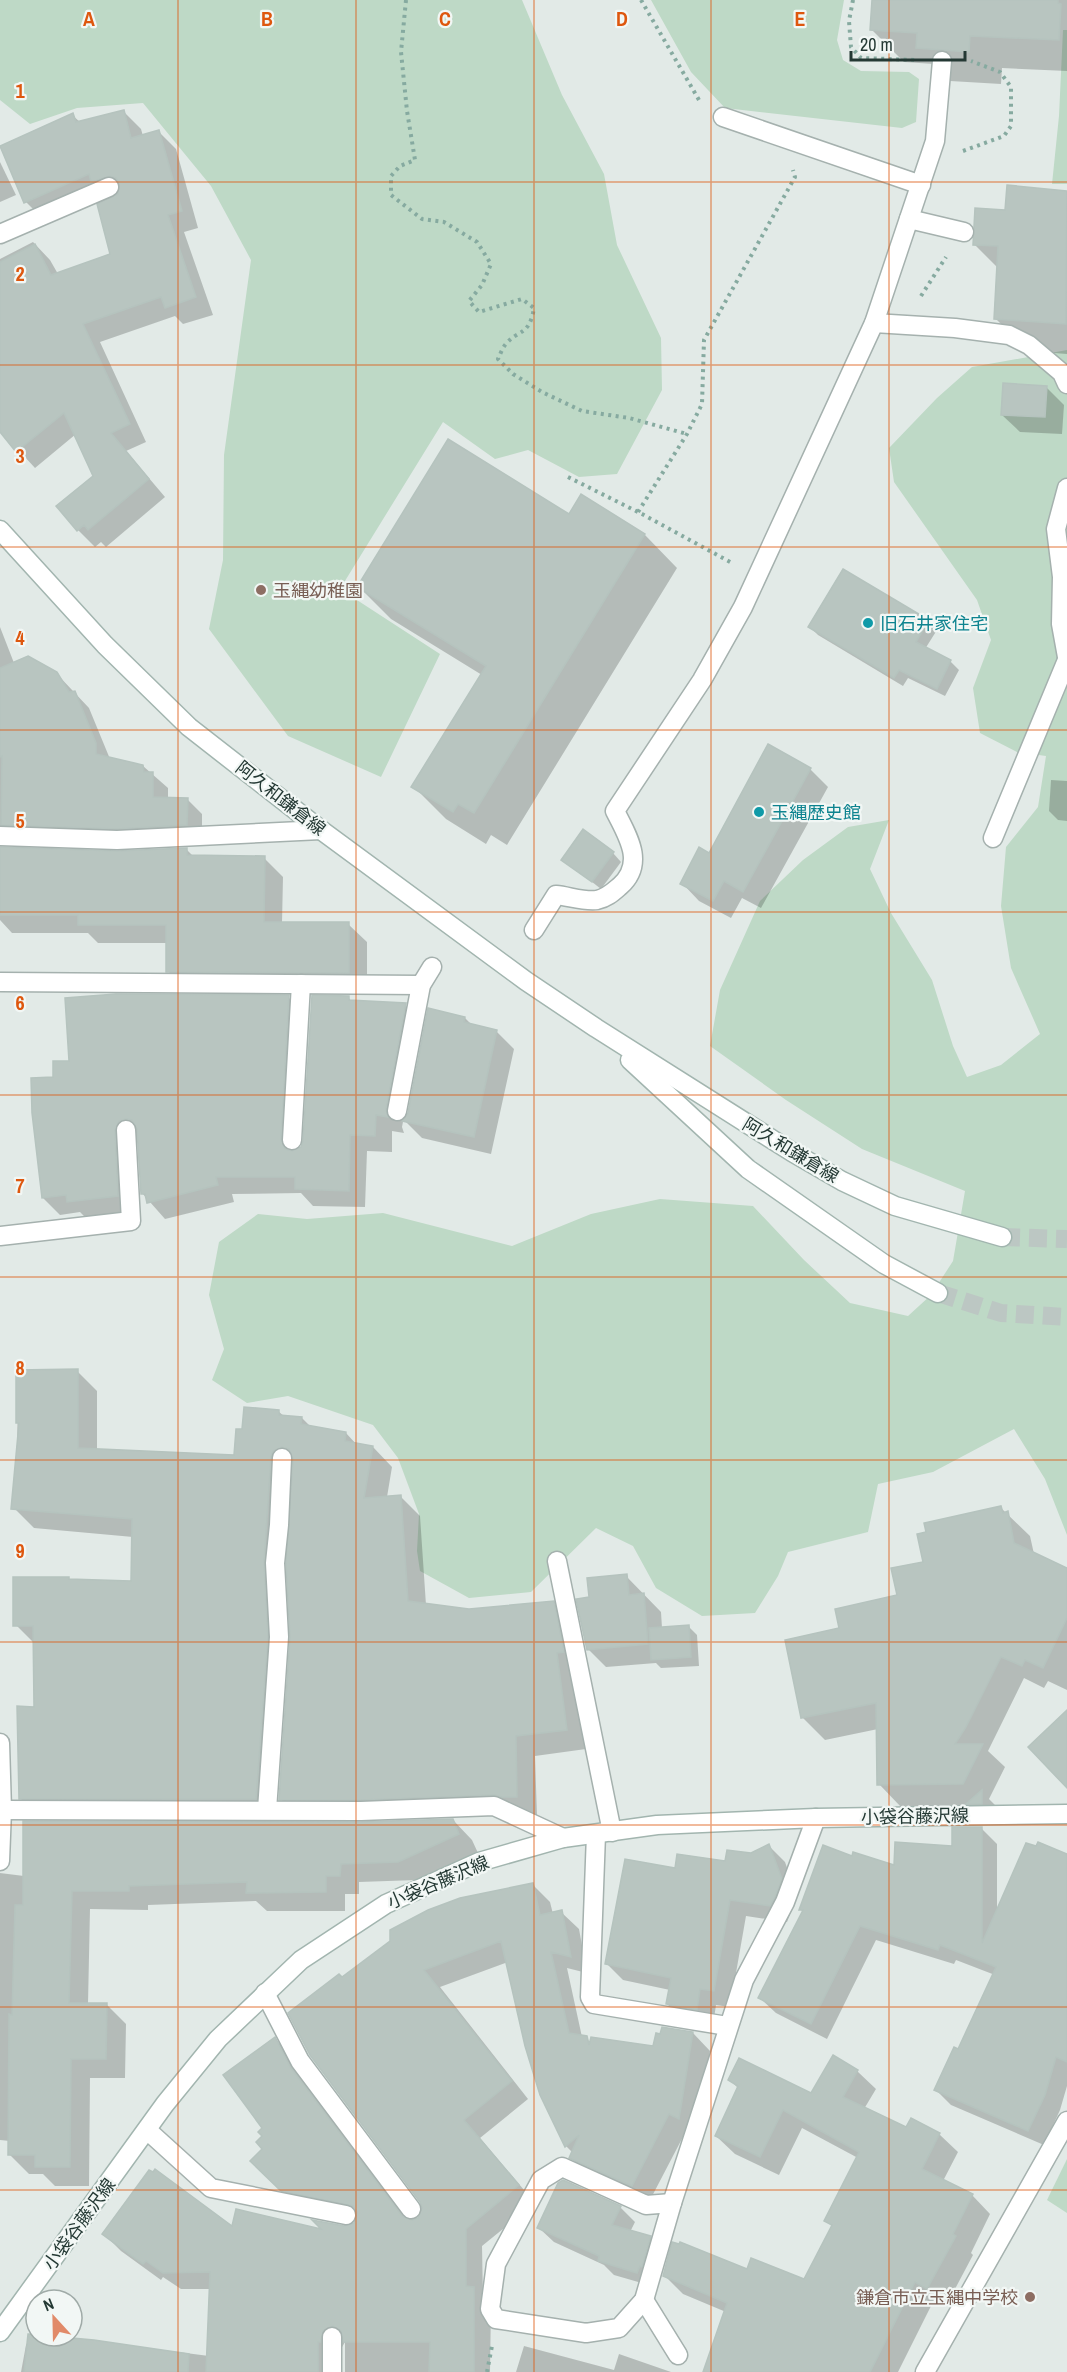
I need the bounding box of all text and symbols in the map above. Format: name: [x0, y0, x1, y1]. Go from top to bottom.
text: A: [83, 5, 95, 32]
text: B: [261, 5, 273, 32]
text: C: [439, 5, 451, 32]
text: D: [616, 5, 628, 32]
text: E: [795, 5, 806, 32]
scale bar: [851, 24, 965, 62]
text: 20 m: [860, 32, 893, 57]
text: 1: [15, 77, 25, 104]
text: 2: [15, 260, 25, 287]
text: 3: [15, 442, 25, 469]
place label: 玉縄幼稚園: [273, 578, 363, 603]
marker: 玉縄幼稚園: [254, 583, 268, 597]
place label: 旧石井家住宅: [880, 611, 988, 636]
marker: 旧石井家住宅: [861, 616, 875, 630]
text: 4: [15, 624, 25, 651]
street label: 阿久和鎌倉線: [231, 755, 331, 841]
place label: 玉縄歴史館: [771, 800, 861, 825]
marker: 玉縄歴史館: [752, 805, 766, 819]
text: 5: [15, 807, 25, 834]
text: 6: [15, 989, 25, 1016]
street label: 阿久和鎌倉線: [738, 1111, 844, 1189]
text: 7: [15, 1172, 25, 1199]
text: 8: [15, 1354, 25, 1381]
text: 9: [15, 1537, 25, 1564]
street label: 小袋谷藤沢線: [861, 1803, 969, 1829]
street label: 小袋谷藤沢線: [383, 1849, 493, 1915]
street label: 小袋谷藤沢線: [37, 2173, 121, 2275]
place label: 鎌倉市立玉縄中学校: [856, 2285, 1018, 2310]
north arrow: [24, 2288, 84, 2348]
marker: 鎌倉市立玉縄中学校: [1023, 2290, 1037, 2304]
text: N: [40, 2292, 57, 2316]

